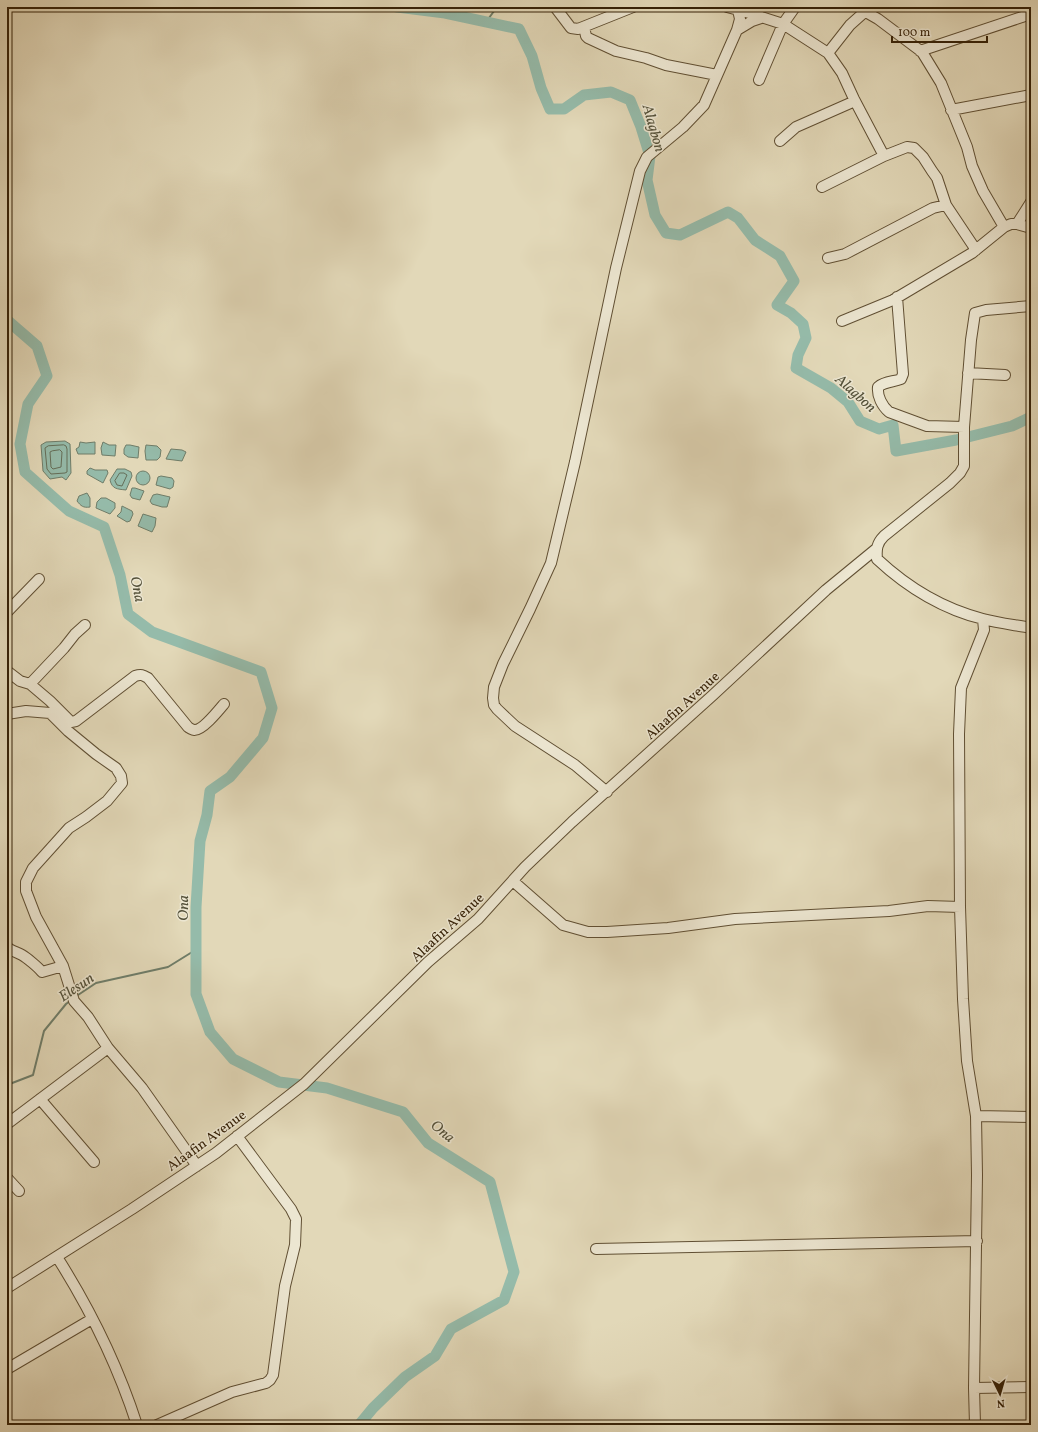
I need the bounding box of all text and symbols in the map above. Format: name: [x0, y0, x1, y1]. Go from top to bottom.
scale bar: [892, 18, 987, 44]
text: 100 m: [898, 25, 931, 41]
water label: Alagbon: [635, 101, 669, 155]
water label: Alagbon: [829, 369, 880, 418]
water label: Ona: [124, 575, 149, 604]
street label: Alaafin Avenue: [642, 667, 724, 745]
street label: Alaafin Avenue: [407, 889, 489, 967]
water label: Ona: [174, 895, 195, 921]
water label: Elesun: [55, 969, 99, 1008]
street label: Alaafin Avenue: [163, 1106, 251, 1176]
water label: Ona: [425, 1116, 459, 1149]
north arrow: [980, 1374, 1020, 1414]
text: N: [996, 1395, 1005, 1410]

